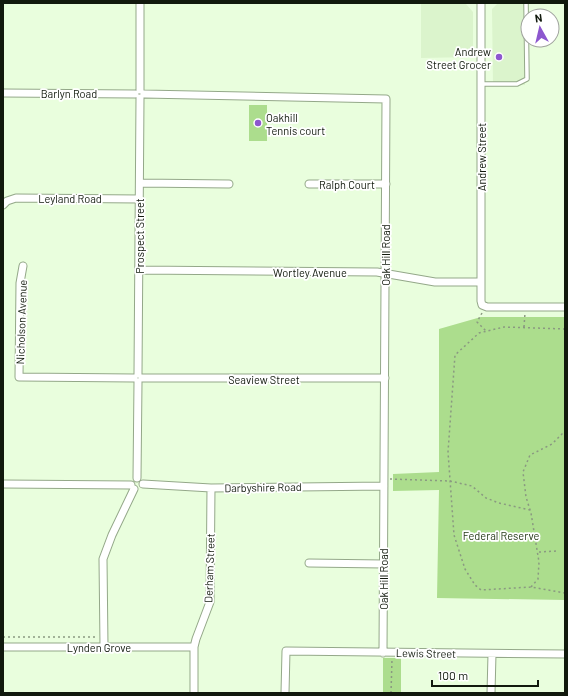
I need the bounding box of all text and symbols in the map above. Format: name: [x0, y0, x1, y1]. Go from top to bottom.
north arrow: [520, 8, 560, 48]
text: N: [534, 11, 543, 25]
place label: Andrew Street Grocer: [427, 45, 491, 71]
marker: Andrew Street Grocer: [494, 52, 504, 62]
street label: Barlyn Road: [41, 87, 97, 100]
place label: Oakhill Tennis court: [266, 111, 325, 137]
marker: Oakhill Tennis court: [253, 118, 263, 128]
street label: Andrew Street: [475, 123, 488, 191]
street label: Ralph Court: [319, 178, 375, 191]
street label: Leyland Road: [38, 192, 102, 205]
street label: Prospect Street: [133, 198, 146, 274]
street label: Oak Hill Road: [379, 224, 392, 286]
street label: Wortley Avenue: [273, 266, 347, 279]
street label: Nicholson Avenue: [13, 279, 29, 365]
street label: Seaview Street: [228, 373, 300, 386]
street label: Darbyshire Road: [224, 480, 302, 494]
park label: Federal Reserve: [463, 529, 539, 542]
street label: Derham Street: [201, 533, 217, 603]
street label: Oak Hill Road: [377, 548, 390, 610]
street label: Lynden Grove: [67, 641, 131, 654]
street label: Lewis Street: [396, 646, 456, 660]
scale bar: [432, 662, 538, 688]
text: 100 m: [438, 668, 468, 682]

